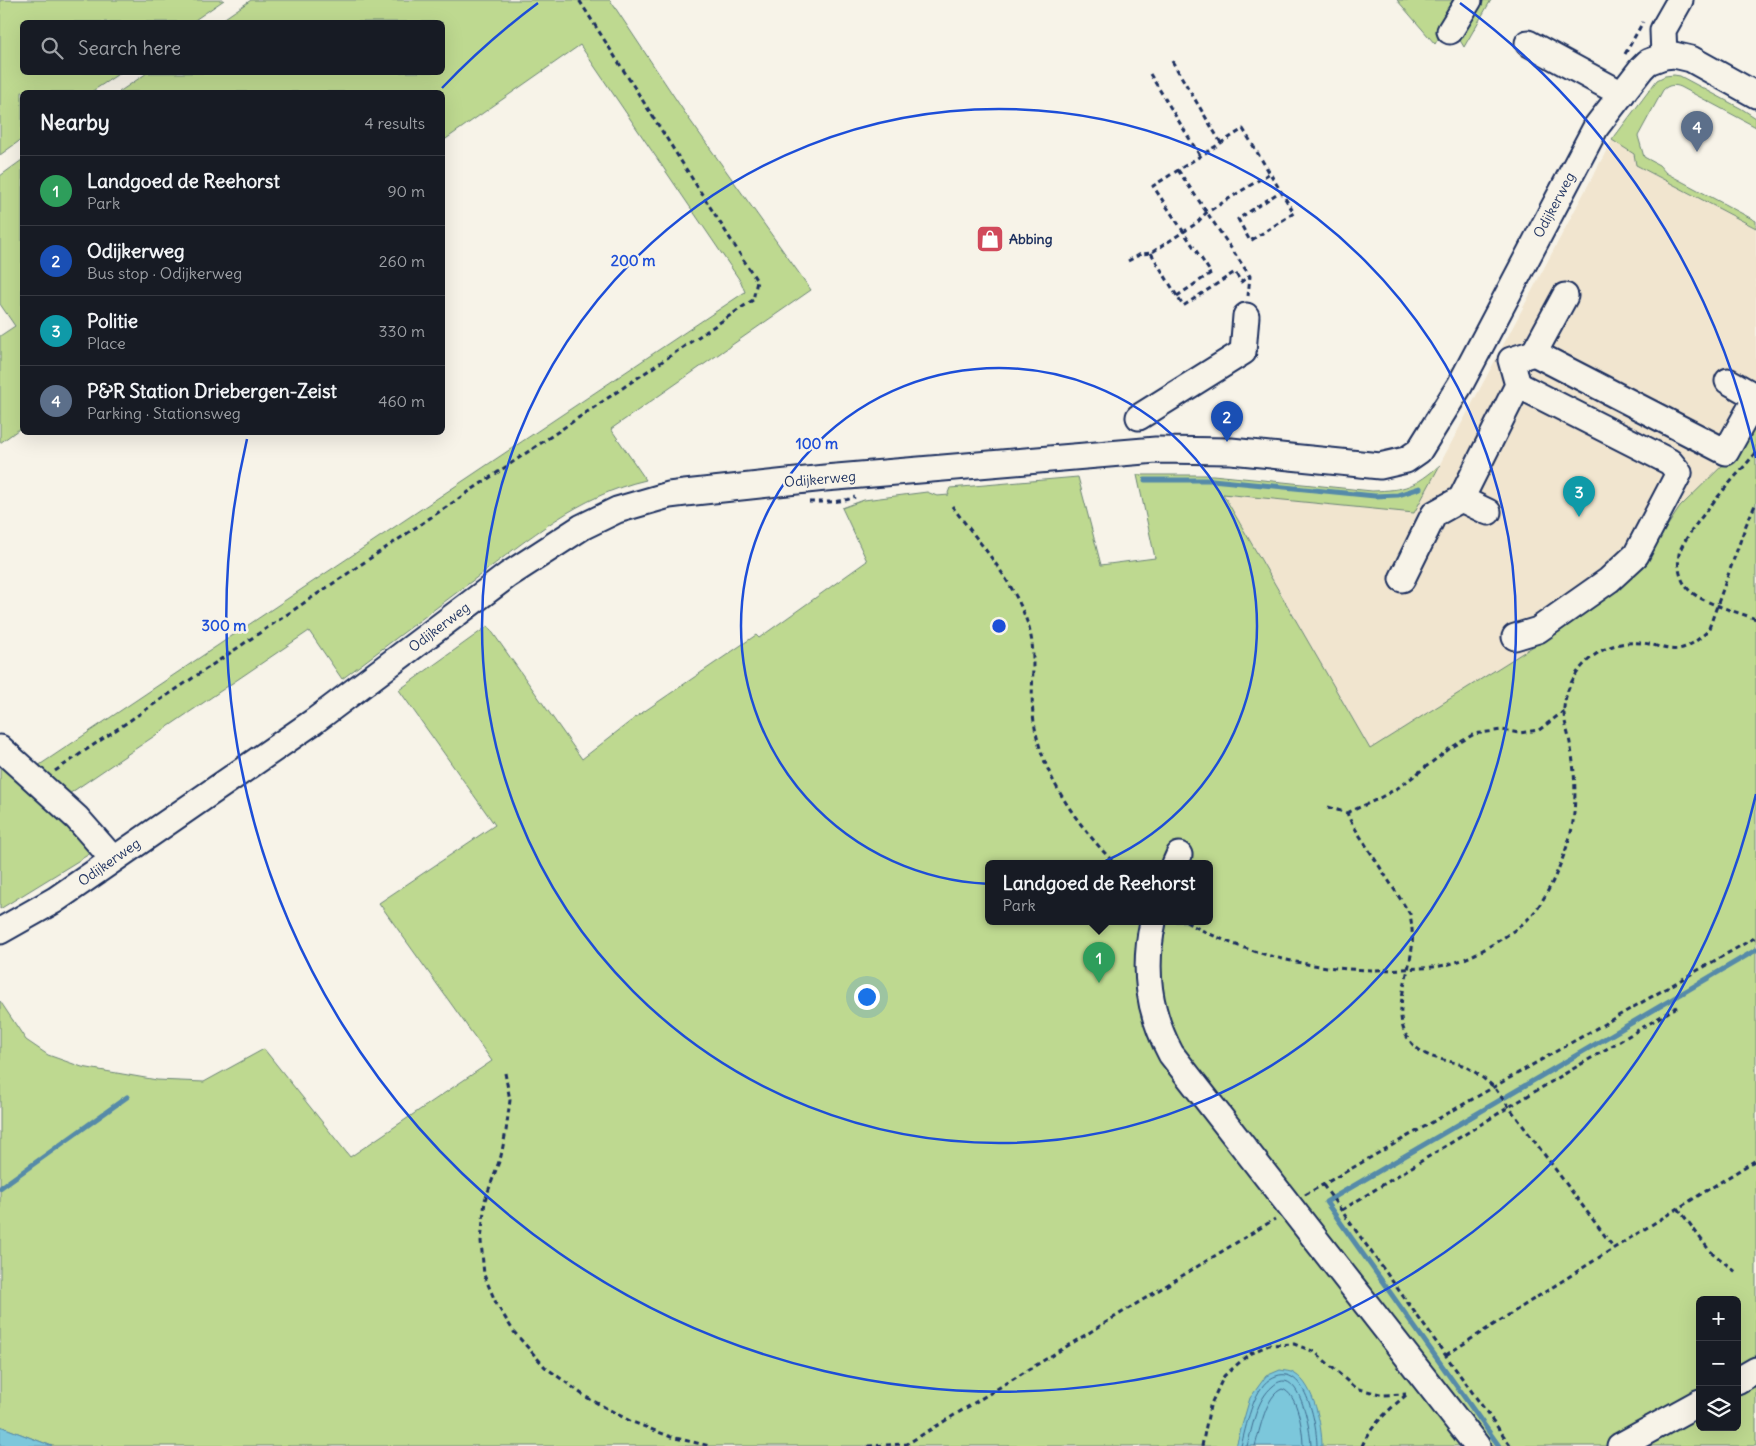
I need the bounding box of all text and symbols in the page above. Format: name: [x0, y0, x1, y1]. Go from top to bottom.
search box: [20, 20, 445, 75]
icon: search: [38, 34, 66, 62]
text: Search here: [78, 36, 181, 60]
text: Nearby: [40, 109, 110, 136]
pin: 4: [1681, 111, 1713, 152]
text: 4 results: [364, 113, 425, 133]
text: Landgoed de Reehorst: [87, 169, 280, 193]
street label: Odijkerweg: [1529, 169, 1579, 241]
text: 1: [53, 181, 59, 201]
text: 90 m: [387, 181, 425, 201]
text: Park: [87, 193, 120, 213]
shop icon: Abbing: [975, 224, 1005, 254]
place label: Abbing: [1009, 230, 1053, 248]
text: Odijkerweg: [87, 239, 185, 263]
text: 2: [52, 251, 60, 271]
text: 260 m: [379, 251, 425, 271]
text: 200 m: [611, 251, 655, 270]
text: Bus stop · Odijkerweg: [87, 263, 242, 283]
text: Politie: [87, 309, 138, 333]
text: 3: [51, 321, 61, 341]
text: 330 m: [378, 321, 425, 341]
text: Place: [87, 333, 126, 353]
text: P&R Station Driebergen-Zeist: [87, 379, 337, 403]
text: 4: [51, 391, 61, 411]
text: 460 m: [378, 391, 425, 411]
pin: 2: [1211, 401, 1243, 442]
text: Parking · Stationsweg: [87, 403, 241, 423]
text: 100 m: [796, 434, 838, 453]
street label: Odijkerweg: [783, 467, 857, 491]
pin: 3: [1563, 476, 1595, 517]
street label: Odijkerweg: [405, 598, 473, 656]
text: 300 m: [202, 616, 247, 635]
centre of rings: [990, 617, 1008, 635]
street label: Odijkerweg: [74, 834, 144, 890]
popup: [985, 860, 1213, 925]
text: Landgoed de Reehorst: [1003, 871, 1195, 895]
text: Park: [1003, 895, 1036, 915]
pin: 1: [1083, 942, 1115, 983]
your location: [854, 984, 880, 1010]
map controls: [1696, 1296, 1741, 1431]
button: +: [1696, 1296, 1741, 1341]
button: −: [1696, 1341, 1741, 1386]
button: layers: [1696, 1386, 1741, 1431]

